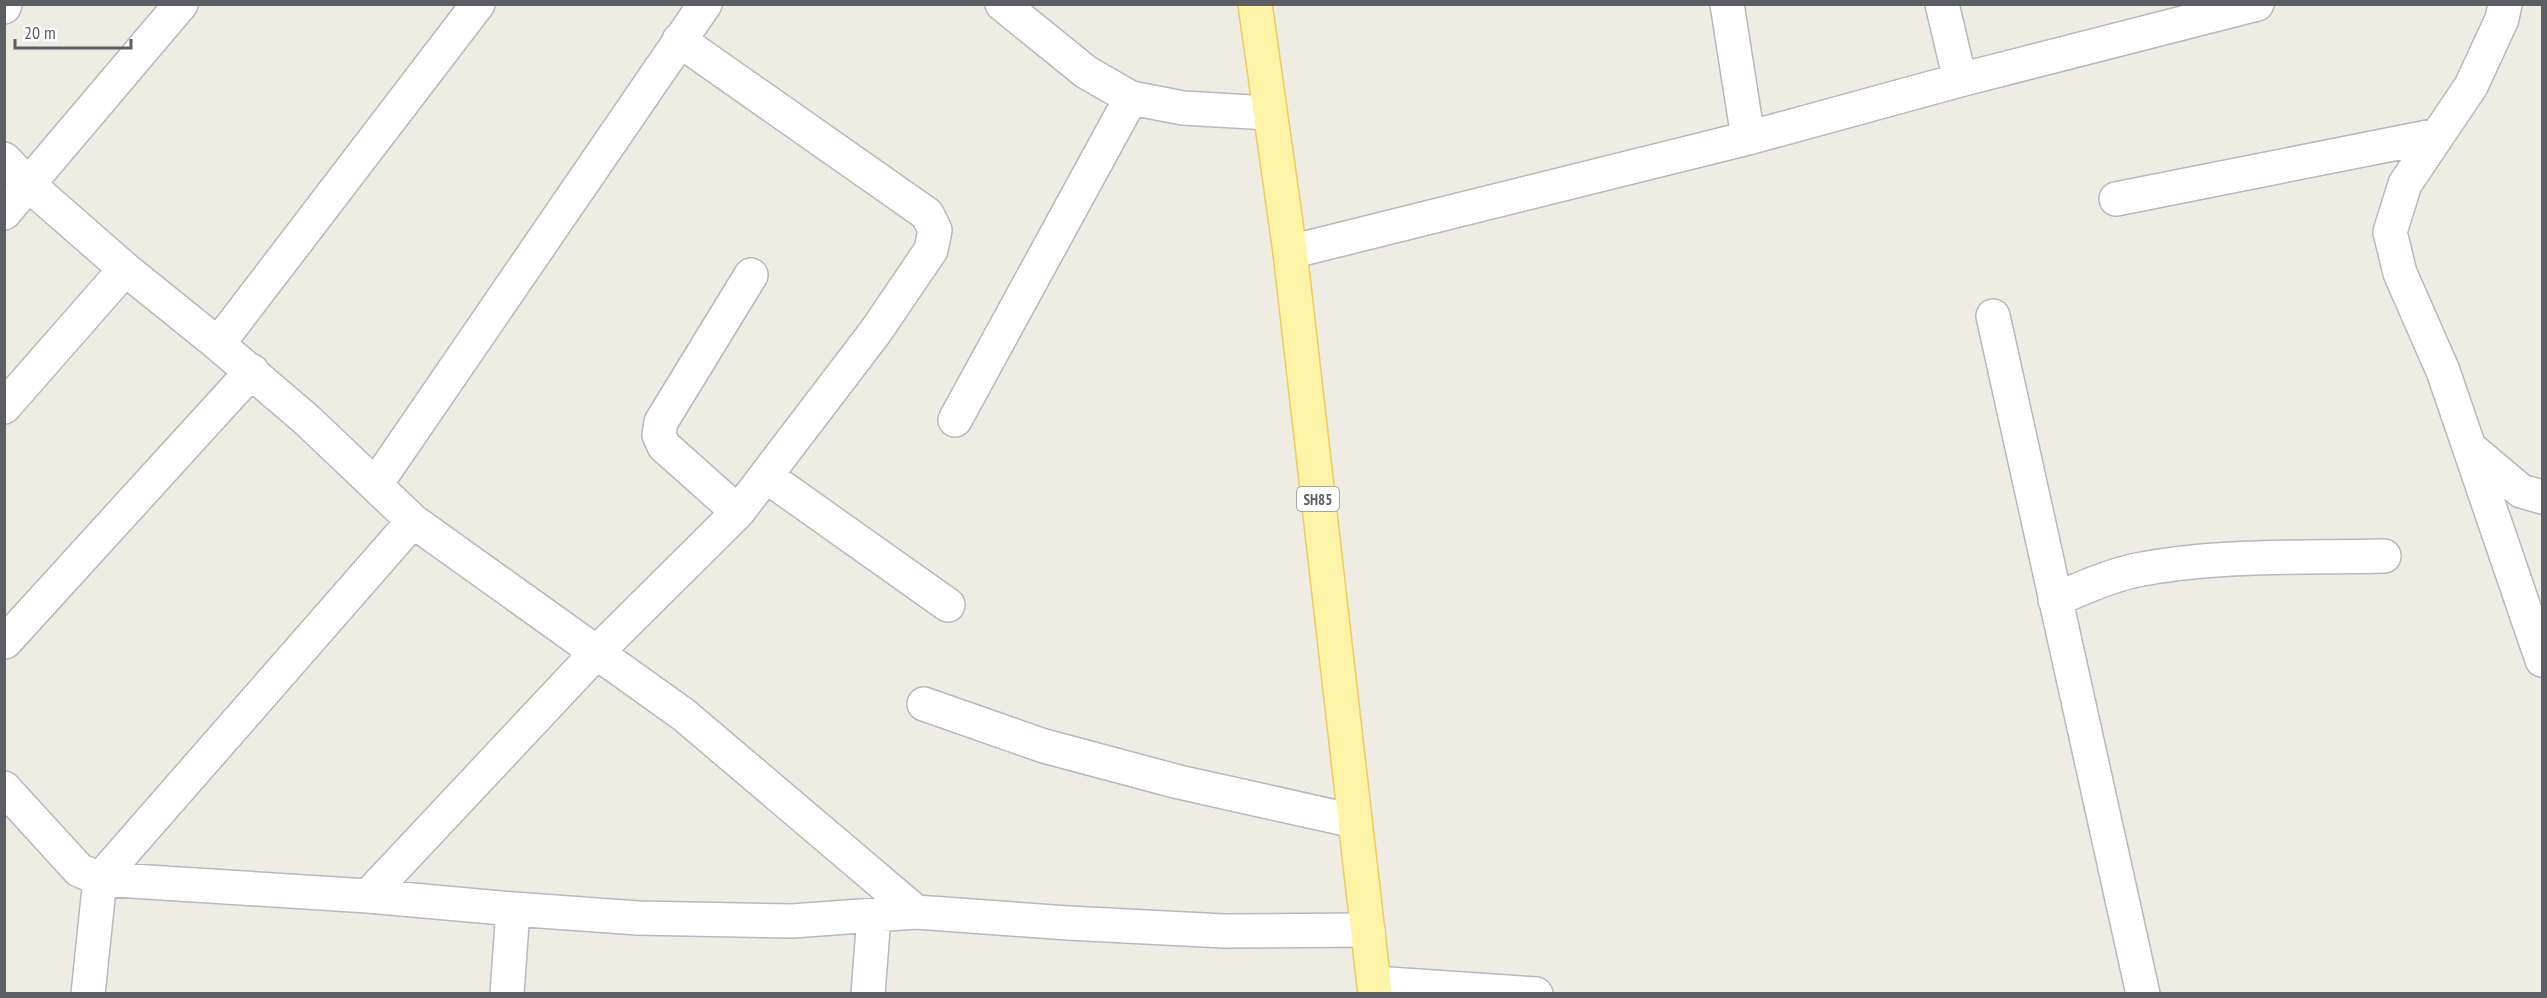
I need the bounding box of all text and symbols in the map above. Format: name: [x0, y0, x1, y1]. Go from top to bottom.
scale bar: [15, 12, 130, 50]
text: 20 m: [24, 21, 56, 44]
road number: SH85: [1297, 487, 1339, 511]

